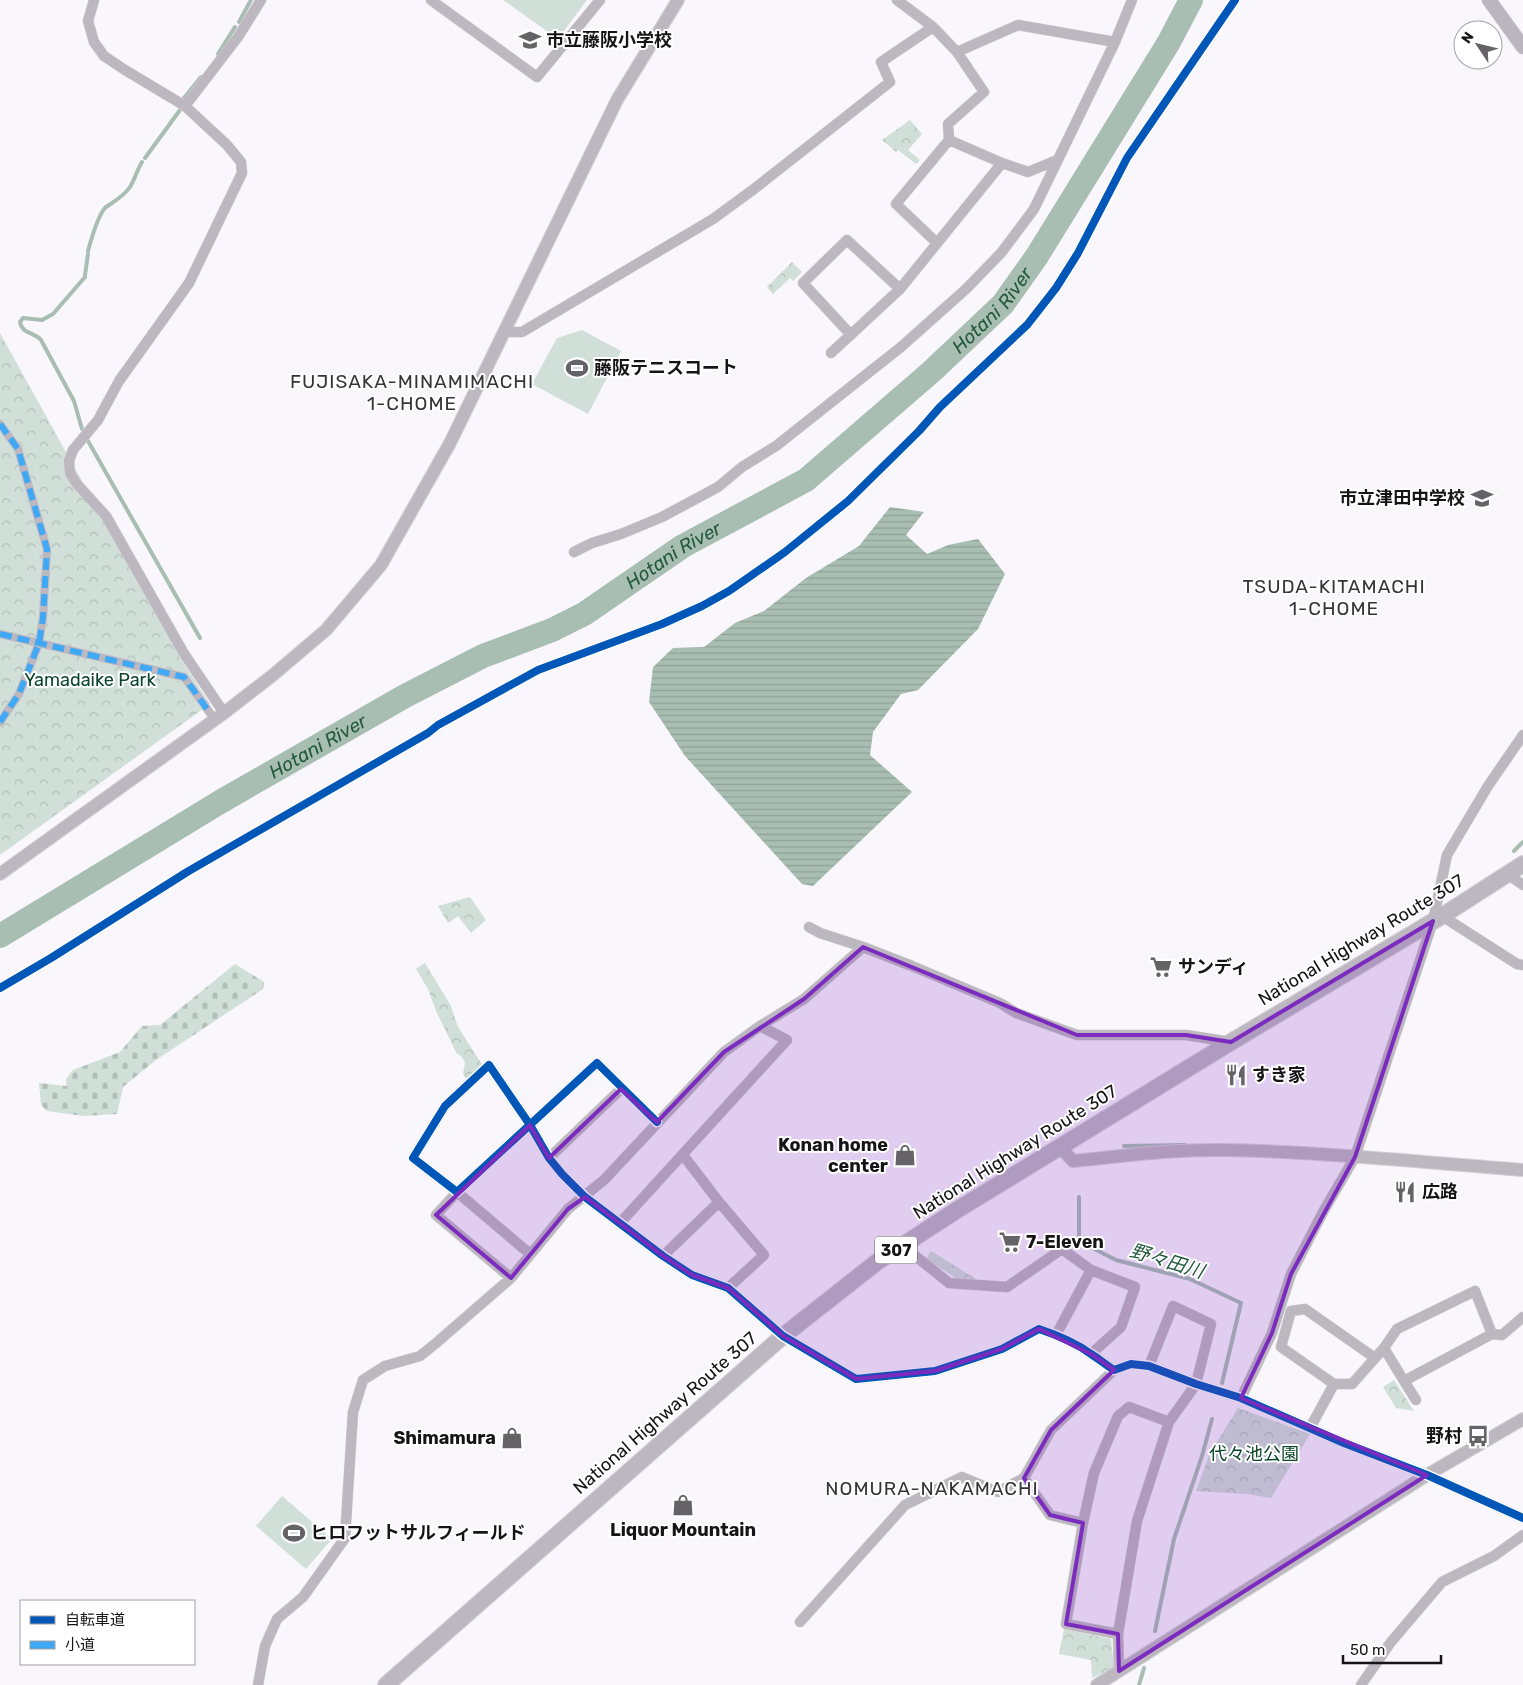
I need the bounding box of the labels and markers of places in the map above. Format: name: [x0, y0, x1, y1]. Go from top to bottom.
school or university icon: 市立藤阪小学校: [517, 27, 543, 53]
place label: 市立藤阪小学校: [546, 29, 672, 51]
sports icon: 藤阪テニスコート: [564, 355, 590, 381]
place label: 藤阪テニスコート: [594, 357, 738, 379]
school or university icon: 市立津田中学校: [1469, 485, 1495, 511]
place label: 市立津田中学校: [1339, 487, 1465, 509]
supermarket icon: サンディ: [1148, 954, 1174, 980]
place label: サンディ: [1178, 956, 1249, 978]
restaurant icon: すき家: [1223, 1062, 1249, 1088]
place label: すき家: [1252, 1064, 1306, 1086]
place label: Konan home center: [778, 1134, 888, 1177]
shop icon: Konan home center: [892, 1142, 918, 1168]
restaurant icon: 広路: [1392, 1179, 1418, 1205]
place label: 広路: [1422, 1181, 1458, 1203]
supermarket icon: 7-Eleven: [997, 1229, 1023, 1255]
place label: 7-Eleven: [1026, 1231, 1104, 1253]
bus stop icon: 野村: [1465, 1423, 1491, 1449]
shop icon: Shimamura: [499, 1425, 525, 1451]
place label: 野村: [1426, 1425, 1462, 1447]
place label: Shimamura: [393, 1427, 496, 1449]
shop icon: Liquor Mountain: [670, 1492, 696, 1518]
place label: Liquor Mountain: [610, 1519, 756, 1541]
sports icon: ヒロフットサルフィールド: [281, 1520, 307, 1546]
place label: ヒロフットサルフィールド: [310, 1522, 526, 1544]

